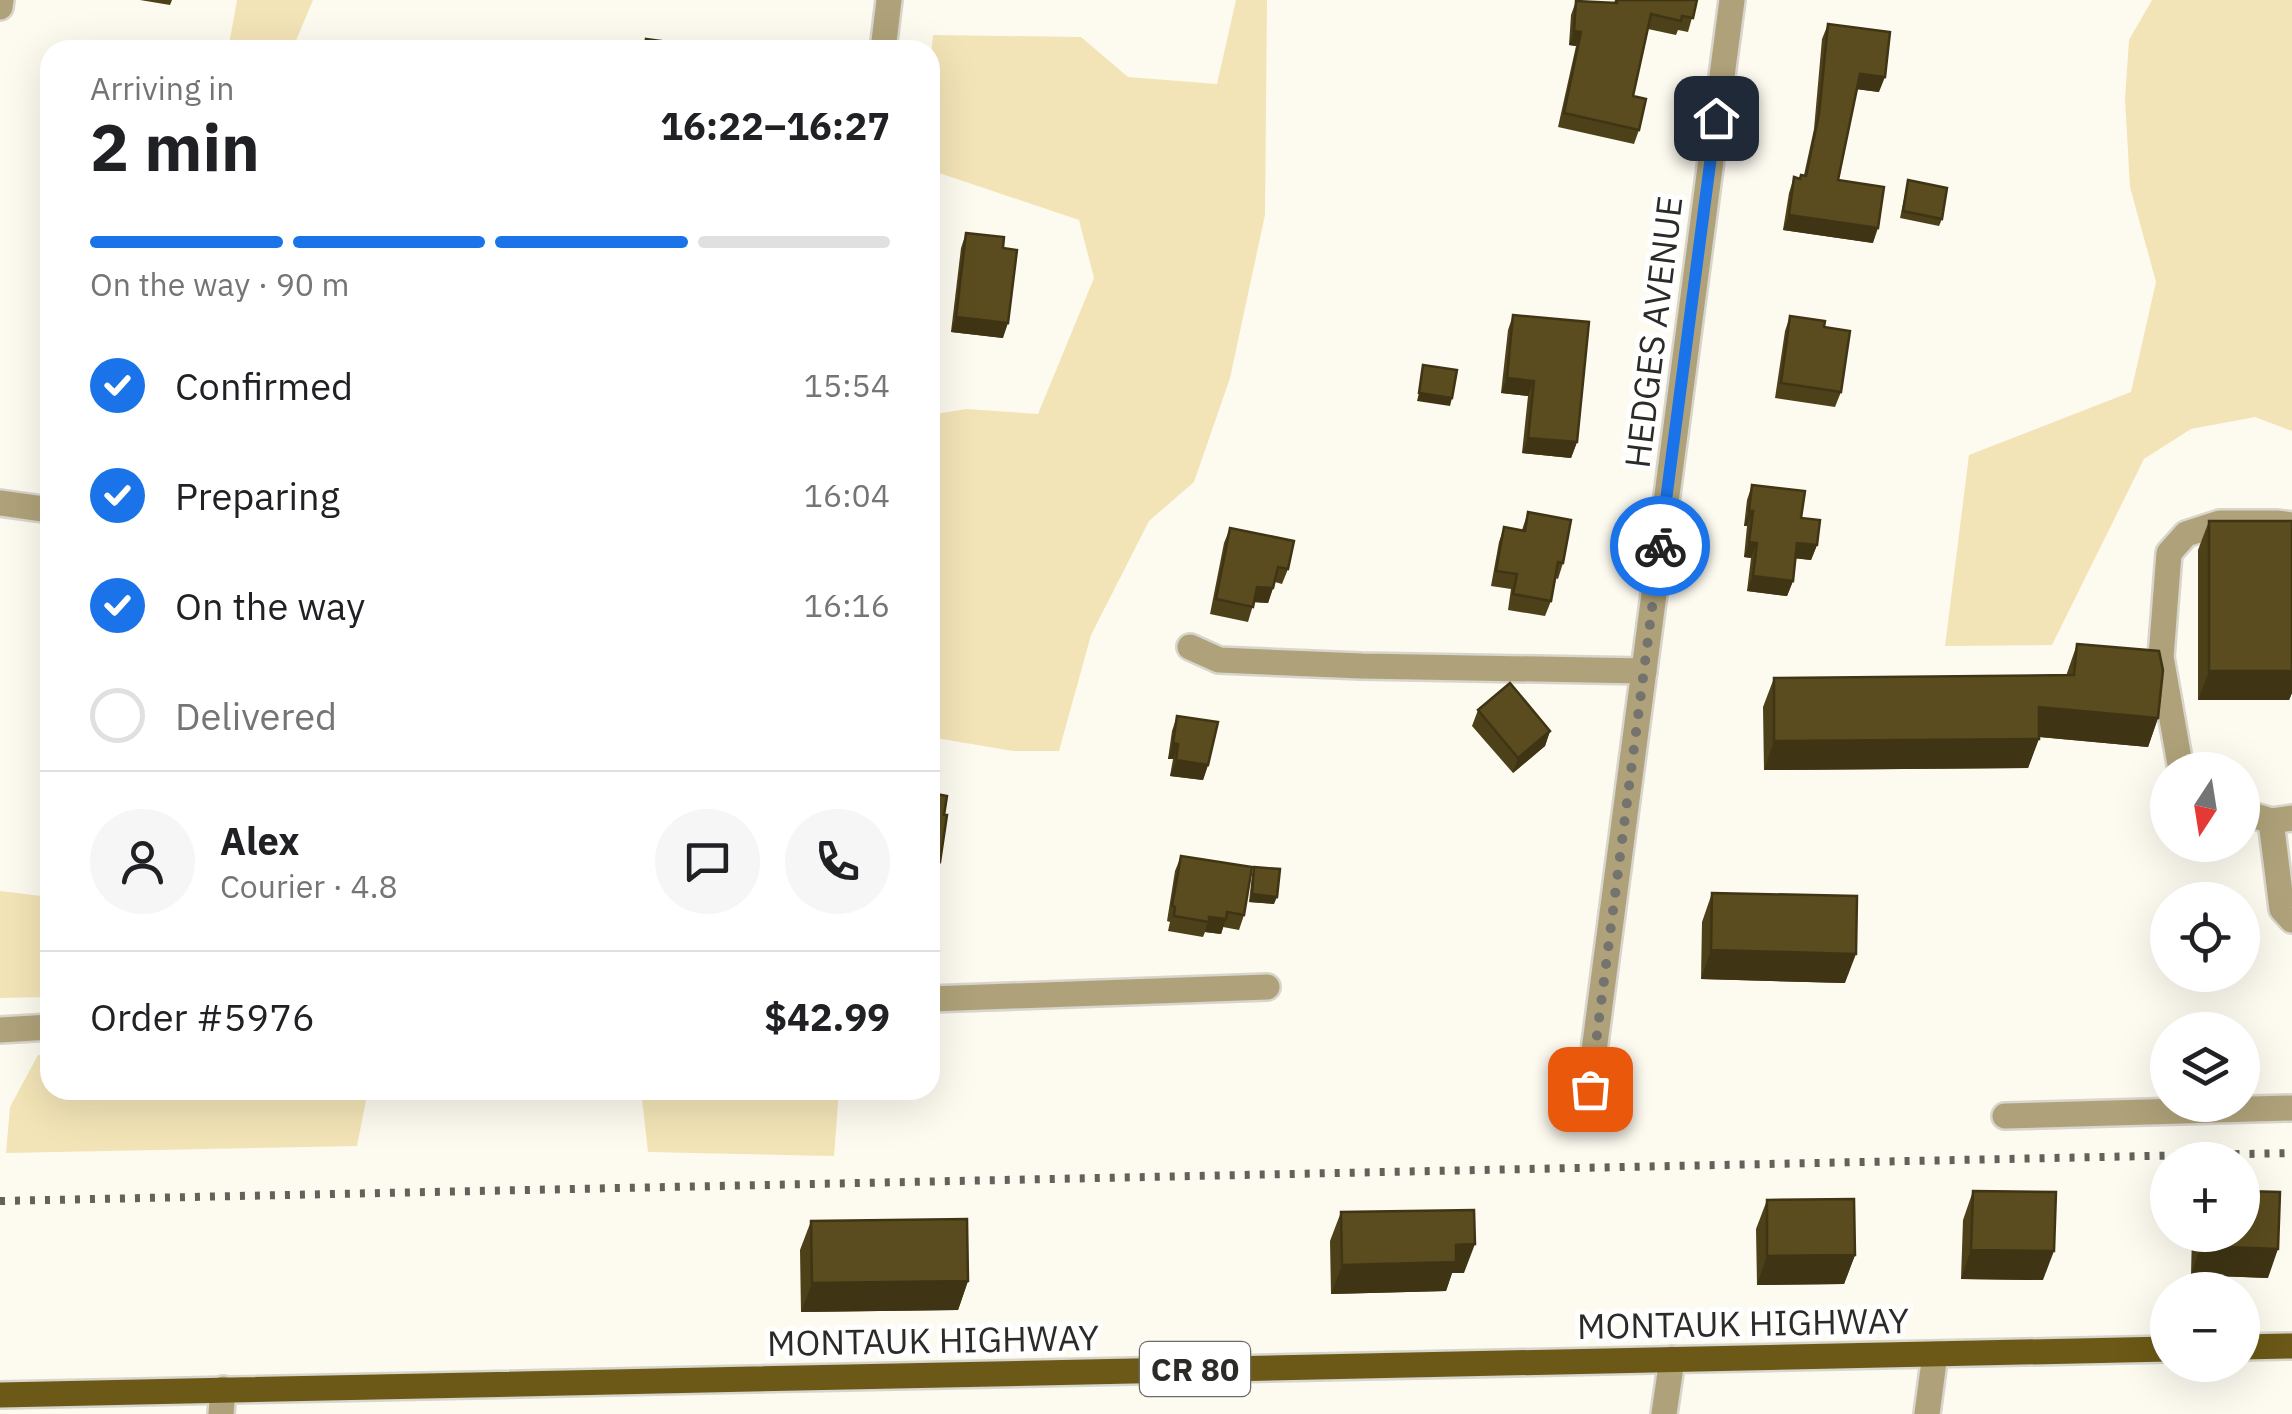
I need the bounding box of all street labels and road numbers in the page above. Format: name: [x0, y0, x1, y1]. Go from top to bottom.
street label: HEDGES AVENUE: [1614, 193, 1692, 471]
street label: MONTAUK HIGHWAY: [1577, 1297, 1910, 1349]
street label: MONTAUK HIGHWAY: [767, 1314, 1100, 1366]
road number: CR 80: [1140, 1342, 1250, 1396]

